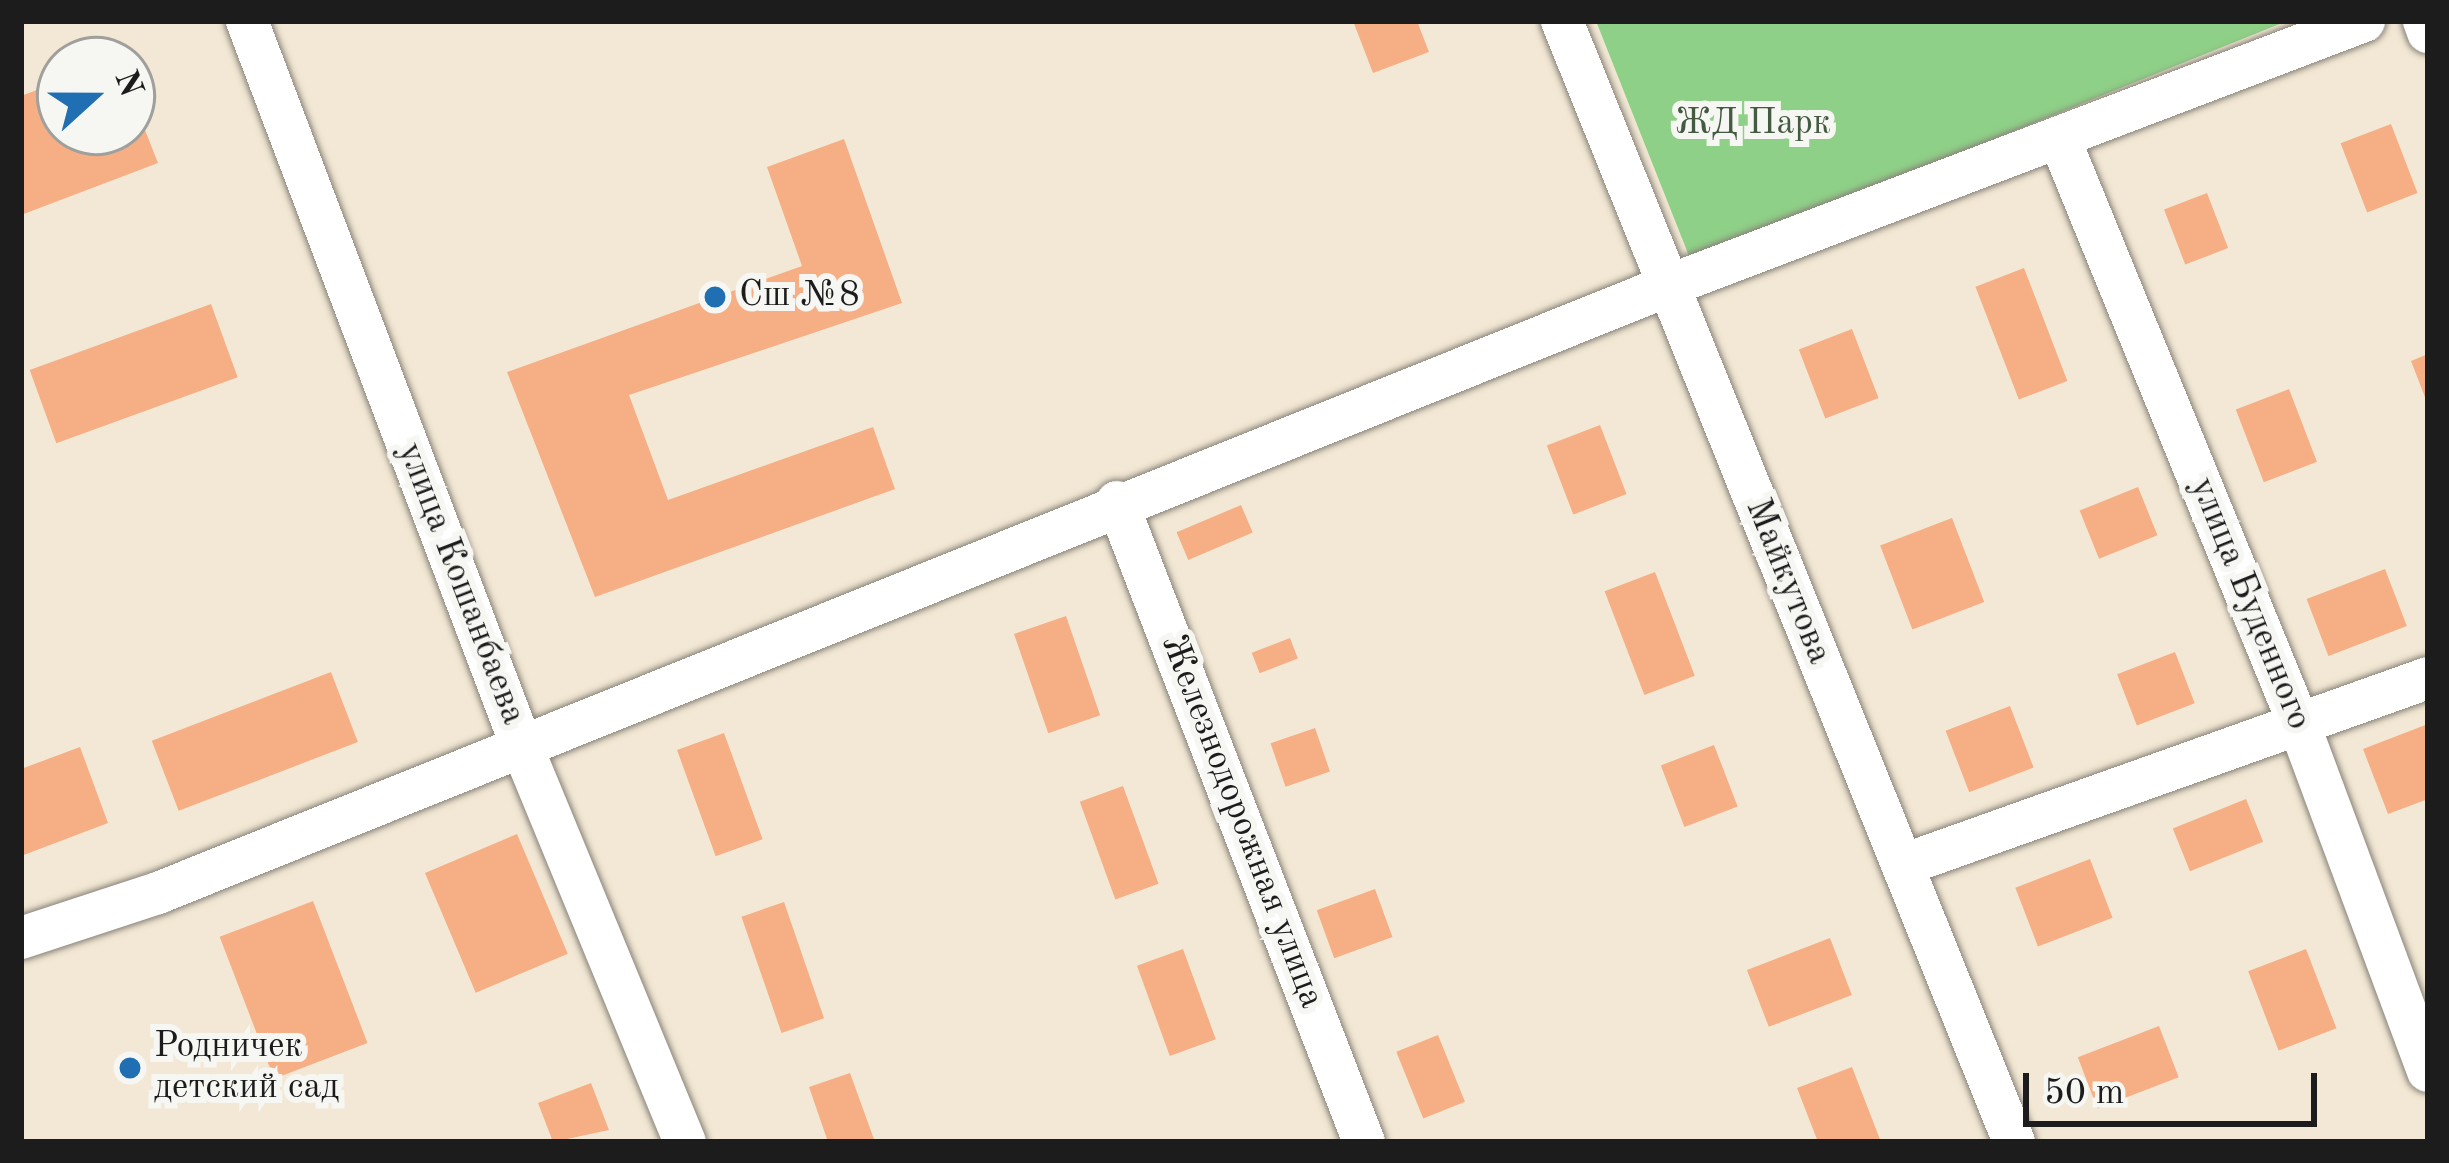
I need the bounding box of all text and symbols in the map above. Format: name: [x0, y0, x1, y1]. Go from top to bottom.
north arrow: [36, 36, 156, 156]
text: N: [107, 66, 147, 102]
park label: ЖД Парк: [1675, 103, 1831, 147]
place label: Сш №8: [739, 275, 860, 319]
marker: Сш №8: [702, 284, 728, 310]
street label: улица Кошанбаева: [386, 437, 534, 731]
street label: улица Буденного: [2179, 472, 2319, 736]
street label: Майкутова: [1734, 493, 1840, 671]
street label: Железнодорожная улица: [1150, 629, 1332, 1015]
place label: Родничек детский сад: [154, 1025, 339, 1110]
scale bar: [2029, 1049, 2323, 1123]
marker: Родничек детский сад: [117, 1055, 143, 1081]
text: 50 m: [2044, 1076, 2124, 1112]

